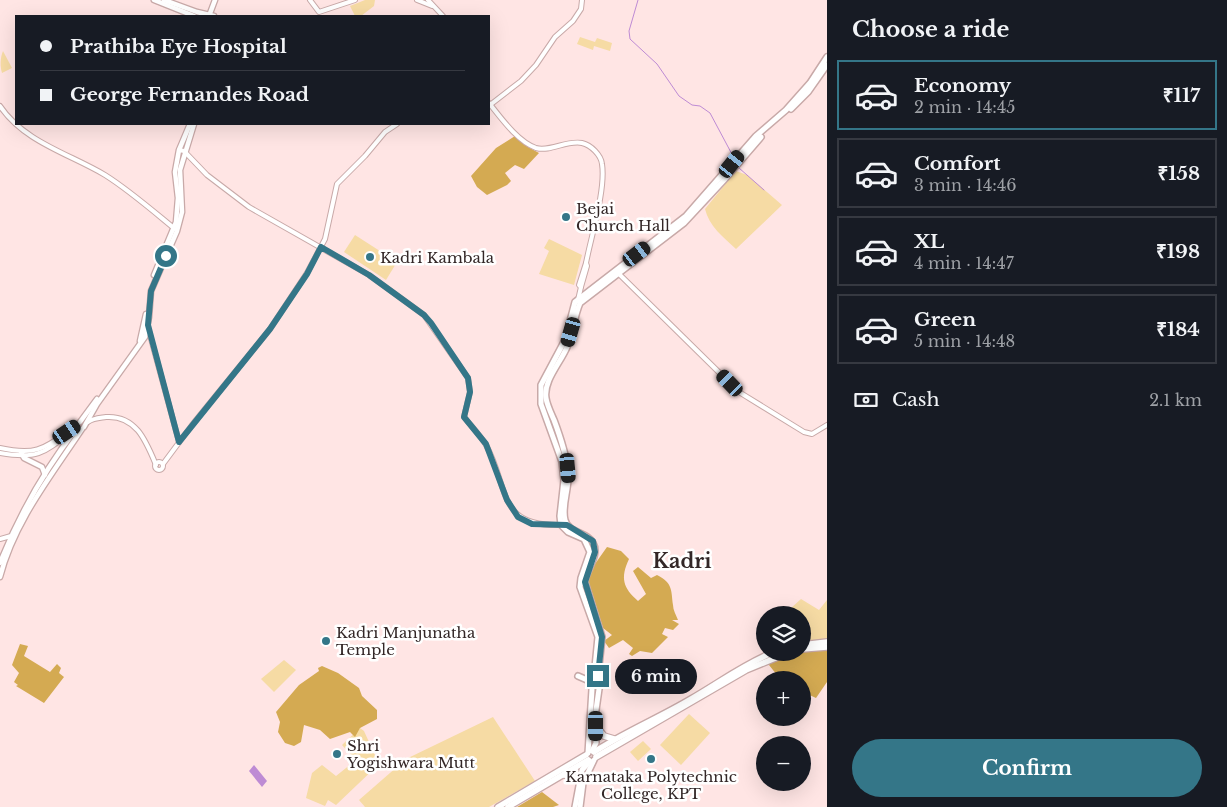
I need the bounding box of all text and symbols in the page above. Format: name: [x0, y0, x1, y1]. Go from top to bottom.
text: Choose a ride: [852, 16, 1009, 43]
text: Prathiba Eye Hospital: [70, 35, 287, 58]
icon: car: [854, 73, 899, 118]
text: Economy: [914, 74, 1011, 97]
text: George Fernandes Road: [70, 83, 309, 106]
text: ₹117: [1163, 84, 1200, 107]
text: 2 min · 14:45: [914, 97, 1015, 117]
car: [716, 148, 747, 180]
icon: car: [854, 151, 899, 196]
text: Comfort: [914, 152, 1001, 175]
text: ₹158: [1157, 162, 1200, 185]
text: 3 min · 14:46: [914, 175, 1017, 195]
place label: Bejai Church Hall: [576, 199, 670, 235]
marker: Bejai Church Hall: [560, 211, 572, 223]
icon: car: [854, 229, 899, 274]
text: XL: [914, 230, 944, 253]
car: [620, 239, 653, 269]
text: ₹198: [1156, 240, 1200, 263]
route start: [155, 245, 177, 267]
place label: Kadri Kambala: [380, 248, 495, 267]
marker: Kadri Kambala: [364, 251, 376, 263]
text: 4 min · 14:47: [914, 253, 1014, 273]
icon: car: [854, 307, 899, 352]
text: Green: [914, 308, 976, 331]
car: [559, 316, 582, 348]
text: ₹184: [1156, 318, 1200, 341]
text: 5 min · 14:48: [914, 331, 1015, 351]
car: [714, 367, 745, 399]
icon: cash: [852, 386, 880, 414]
text: Cash: [892, 388, 939, 411]
text: 2.1 km: [1149, 390, 1202, 410]
car: [50, 417, 83, 447]
car: [559, 452, 576, 484]
district label: Kadri: [653, 549, 711, 573]
map controls: [756, 606, 811, 791]
button: layers: [756, 606, 811, 661]
place label: Kadri Manjunatha Temple: [336, 623, 476, 659]
marker: Kadri Manjunatha Temple: [320, 635, 332, 647]
callout: 6 min: [616, 658, 698, 694]
route end: [587, 665, 609, 687]
text: 6 min: [631, 666, 681, 686]
button: +: [756, 671, 811, 726]
car: [588, 711, 603, 741]
place label: Shri Yogishwara Mutt: [346, 736, 476, 772]
button: −: [756, 736, 811, 791]
button: Confirm: [852, 739, 1202, 797]
marker: Shri Yogishwara Mutt: [331, 748, 343, 760]
marker: Karnataka Polytechnic College, KPT: [645, 753, 657, 765]
place label: Karnataka Polytechnic College, KPT: [565, 767, 737, 803]

